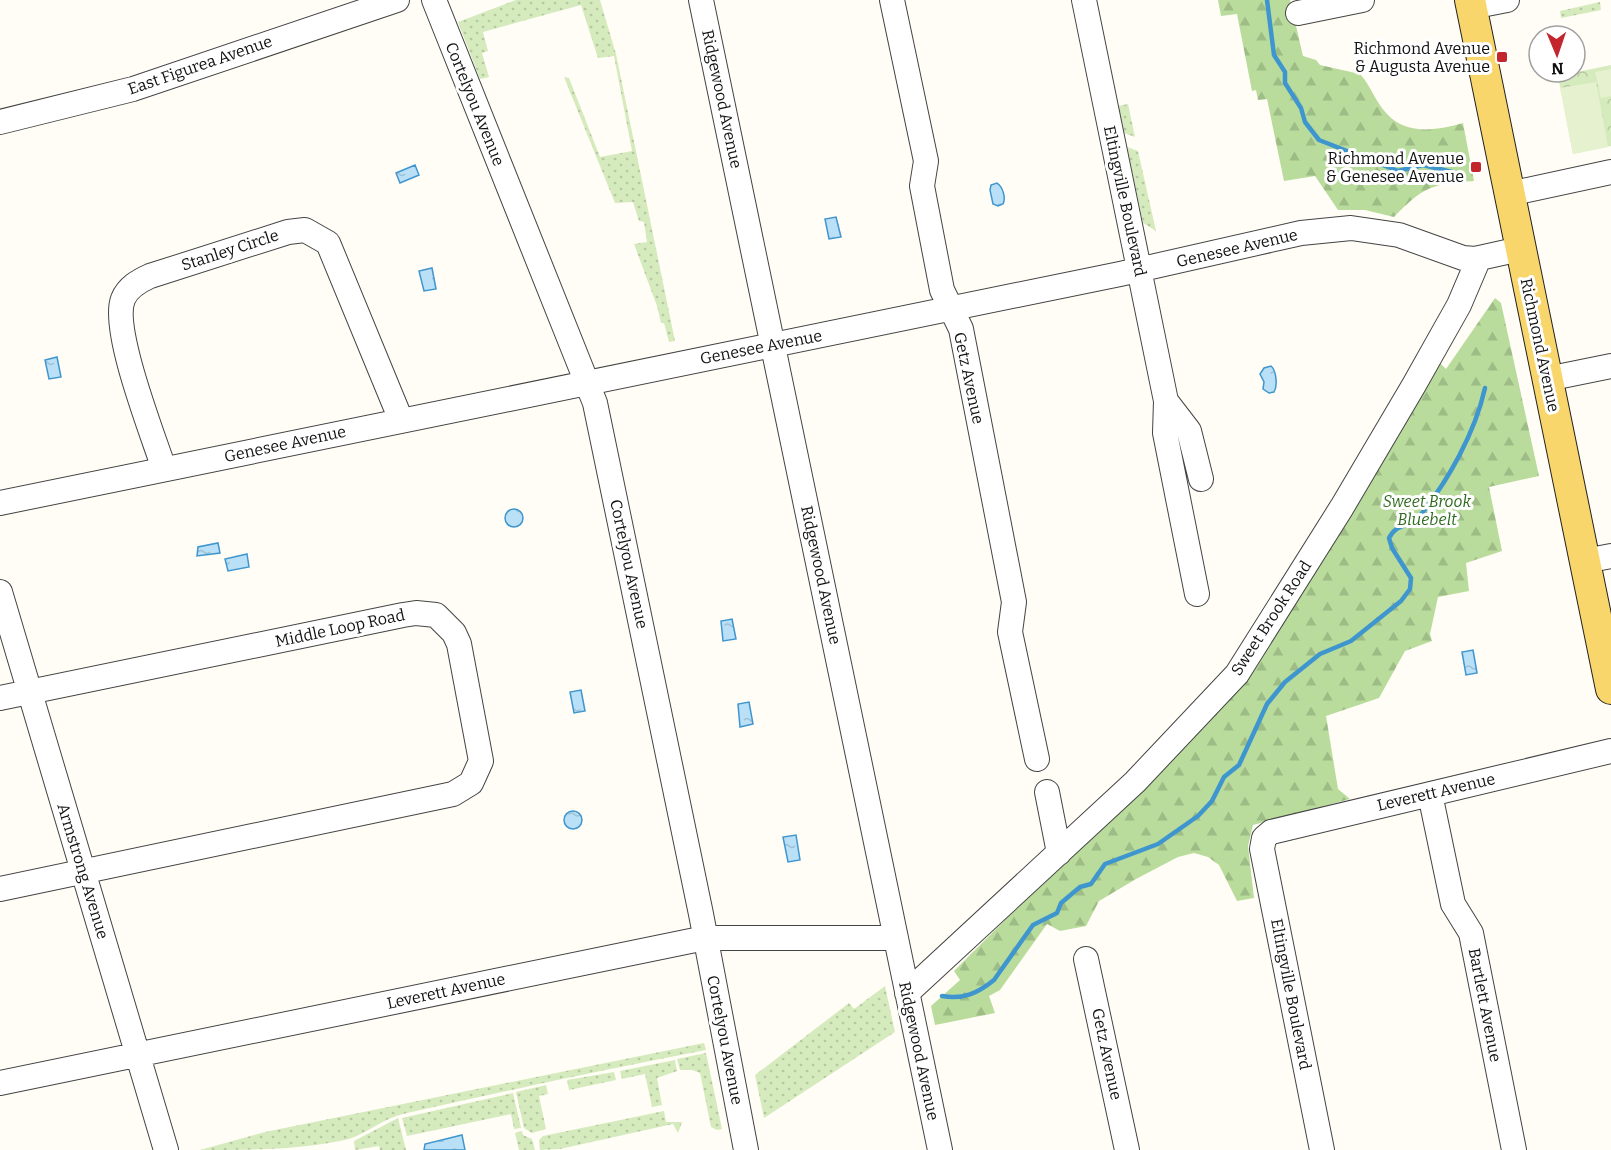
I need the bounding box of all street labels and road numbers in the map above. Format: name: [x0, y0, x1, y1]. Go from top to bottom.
street label: Ridgewood Avenue: [698, 28, 746, 170]
street label: East Figurea Avenue: [125, 31, 275, 99]
street label: Cortelyou Avenue: [442, 39, 508, 169]
street label: Eltingville Boulevard: [1100, 124, 1150, 279]
street label: Stanley Circle: [179, 225, 281, 275]
street label: Genesee Avenue: [1174, 225, 1300, 271]
street label: Richmond Avenue: [1517, 276, 1563, 414]
street label: Genesee Avenue: [698, 326, 824, 368]
street label: Getz Avenue: [950, 330, 988, 426]
street label: Genesee Avenue: [222, 422, 348, 466]
street label: Cortelyou Avenue: [606, 498, 652, 630]
street label: Ridgewood Avenue: [797, 504, 845, 646]
street label: Sweet Brook Road: [1227, 557, 1315, 679]
street label: Middle Loop Road: [273, 605, 407, 651]
street label: Leverett Avenue: [1375, 769, 1497, 815]
street label: Armstrong Avenue: [53, 801, 113, 941]
street label: Eltingville Boulevard: [1267, 917, 1315, 1072]
street label: Bartlett Avenue: [1465, 946, 1505, 1064]
street label: Leverett Avenue: [385, 969, 507, 1013]
street label: Cortelyou Avenue: [703, 974, 747, 1106]
street label: Ridgewood Avenue: [895, 980, 943, 1122]
street label: Getz Avenue: [1088, 1006, 1126, 1102]

